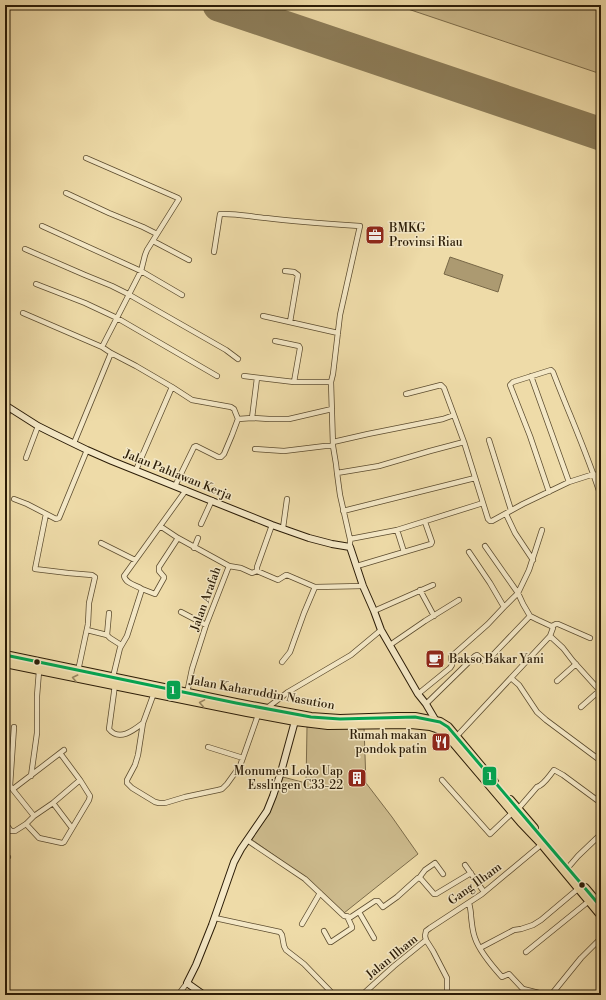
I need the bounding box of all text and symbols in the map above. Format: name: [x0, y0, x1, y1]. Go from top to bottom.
place label: BMKG Provinsi Riau: [388, 221, 463, 250]
office icon: BMKG Provinsi Riau: [364, 224, 386, 246]
street label: Jalan Pahlawan Kerja: [121, 446, 235, 504]
street label: Jalan Arafah: [187, 565, 225, 634]
cafe icon: Bakso Bakar Yani: [424, 648, 446, 670]
place label: Bakso Bakar Yani: [448, 652, 544, 667]
unlabelled marker: [32, 657, 42, 667]
street label: Jalan Kaharuddin Nasution: [187, 673, 336, 713]
one-way arrow: [71, 674, 78, 682]
line badge: 1: [166, 680, 181, 700]
text: 1: [170, 684, 176, 698]
one-way arrow: [199, 699, 205, 708]
place label: Rumah makan pondok patin: [349, 728, 427, 757]
restaurant icon: Rumah makan pondok patin: [430, 731, 452, 753]
place label: Monumen Loko Uap Esslingen C33-22: [234, 764, 343, 793]
line badge: 1: [482, 766, 497, 786]
building icon: Monumen Loko Uap Esslingen C33-22: [346, 767, 368, 789]
text: 1: [487, 770, 493, 784]
street label: Gang Ilham: [445, 859, 505, 908]
unlabelled marker: [577, 880, 587, 890]
street label: Jalan Ilham: [362, 931, 421, 983]

